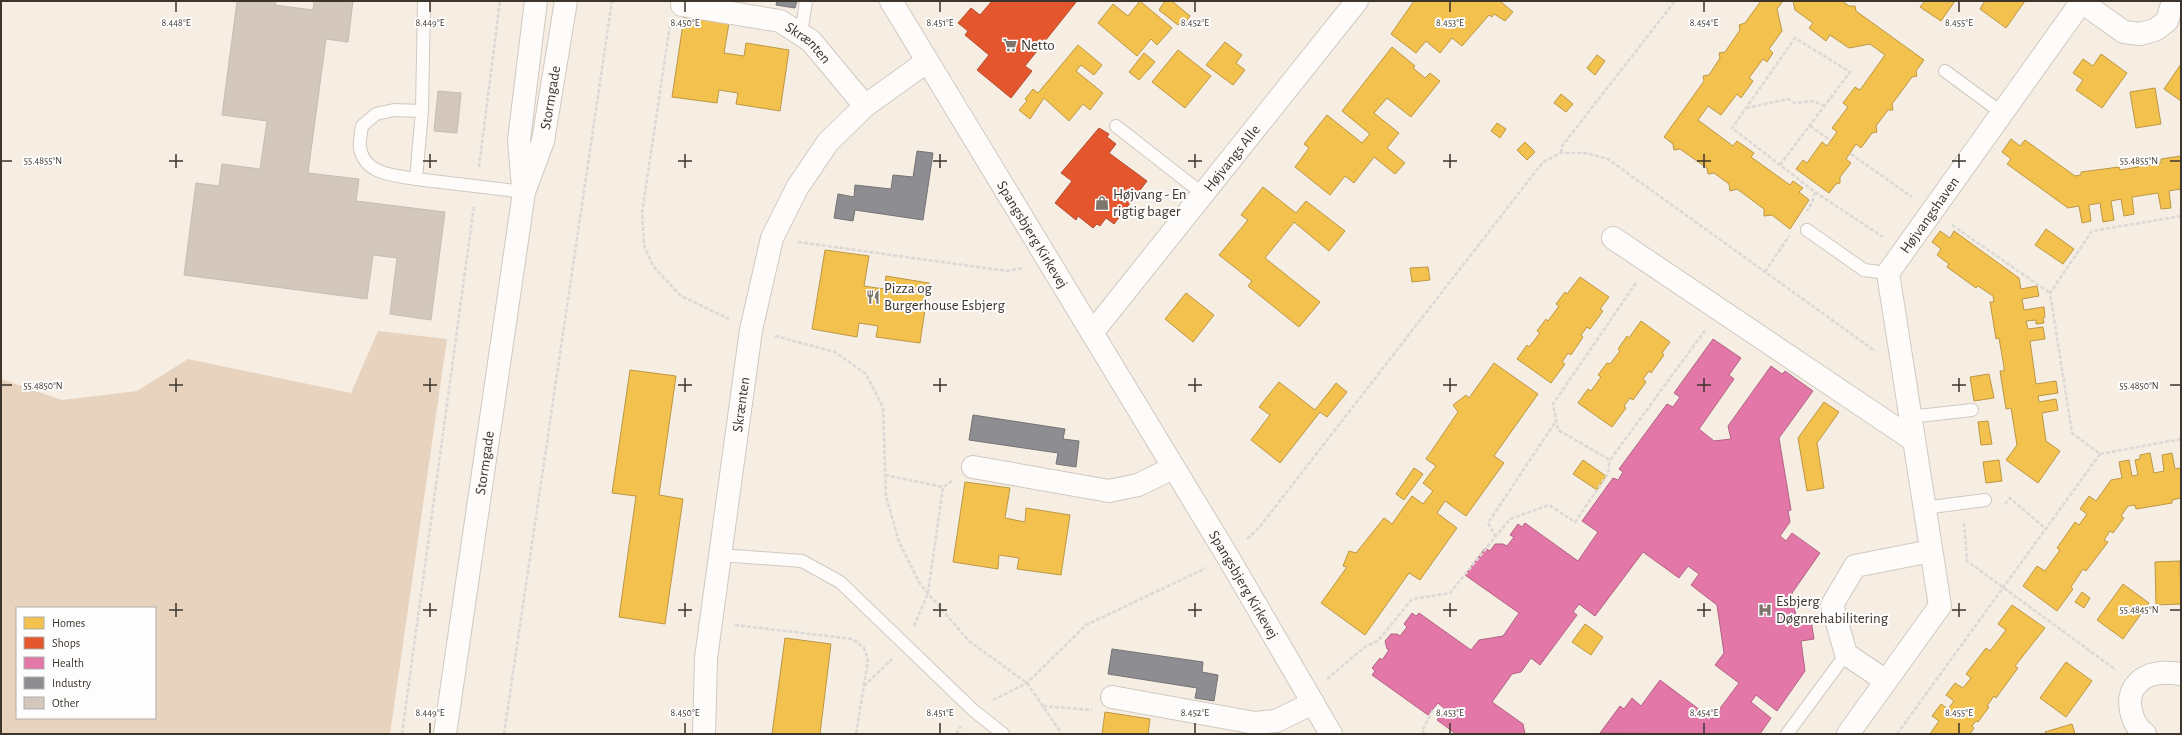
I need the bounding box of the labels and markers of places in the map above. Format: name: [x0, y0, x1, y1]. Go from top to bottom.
supermarket icon: Netto: [1002, 37, 1018, 53]
place label: Netto: [1021, 38, 1055, 53]
place label: Højvang - En rigtig bager: [1113, 187, 1187, 219]
shop icon: Højvang - En rigtig bager: [1094, 195, 1110, 211]
place label: Pizza og Burgerhouse Esbjerg: [884, 281, 1005, 313]
restaurant icon: Pizza og Burgerhouse Esbjerg: [865, 289, 881, 305]
place label: Esbjerg Døgnrehabilitering: [1776, 594, 1889, 626]
hospital icon: Esbjerg Døgnrehabilitering: [1757, 602, 1773, 618]

